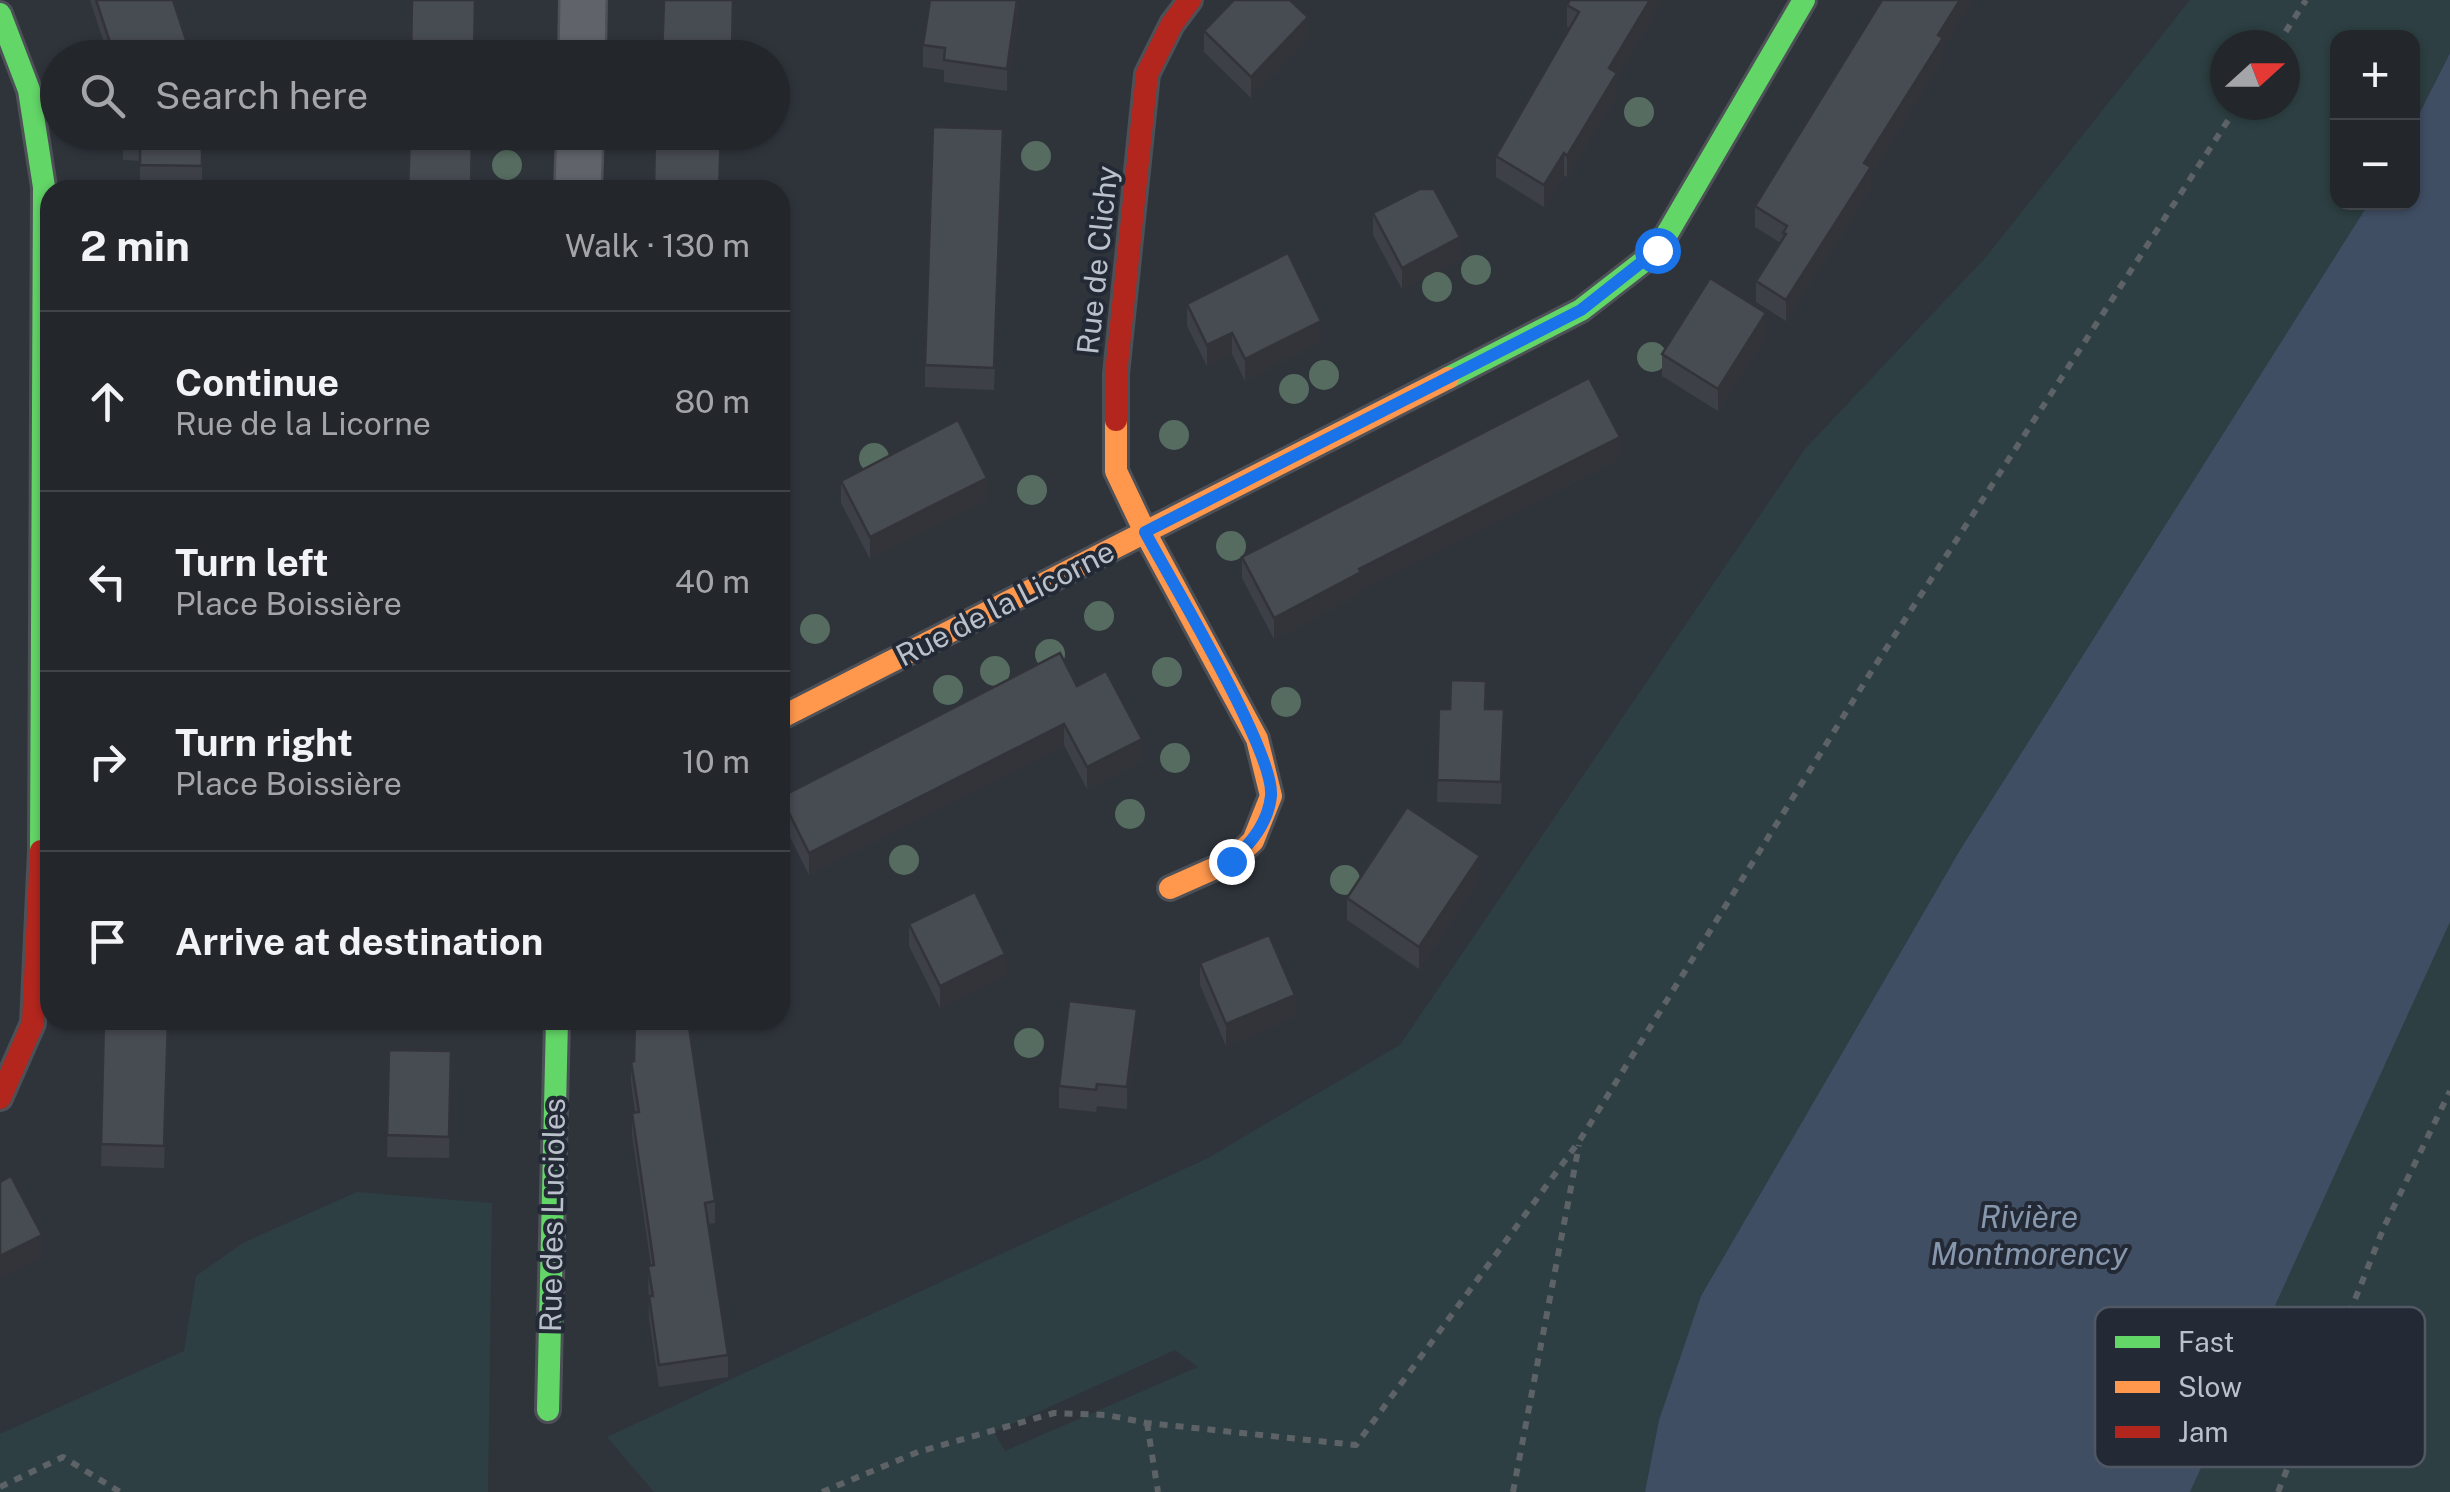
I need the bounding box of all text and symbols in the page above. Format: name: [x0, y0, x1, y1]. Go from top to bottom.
north arrow: [2210, 30, 2300, 120]
map controls: [2330, 30, 2420, 210]
button: +: [2330, 30, 2420, 120]
search box: [40, 40, 790, 150]
icon: search: [75, 68, 130, 123]
text: Search here: [155, 73, 368, 118]
button: −: [2330, 120, 2420, 210]
street label: Rue de Clichy: [1069, 164, 1125, 356]
text: 2 min: [80, 221, 190, 270]
text: Walk · 130 m: [565, 227, 750, 264]
route start: [1635, 228, 1681, 274]
text: Continue: [175, 360, 339, 405]
icon: ahead: [80, 374, 135, 429]
text: 80 m: [674, 383, 750, 420]
text: Rue de la Licorne: [175, 405, 431, 442]
street label: Rue de la Licorne: [890, 533, 1120, 673]
text: Turn left: [175, 540, 329, 585]
icon: left: [80, 554, 135, 609]
text: 40 m: [675, 563, 750, 600]
text: Place Boissière: [175, 585, 402, 622]
text: Turn right: [175, 720, 353, 765]
icon: right: [80, 734, 135, 789]
text: 10 m: [682, 743, 750, 780]
text: Place Boissière: [175, 765, 402, 802]
route end: [1209, 839, 1255, 885]
icon: arrive: [80, 914, 135, 969]
text: Arrive at destination: [175, 919, 543, 964]
street label: Rue des Lucioles: [532, 1098, 572, 1332]
water label: Rivière Montmorency: [1930, 1198, 2128, 1272]
legend: [2095, 1307, 2425, 1467]
text: Fast: [2178, 1325, 2234, 1358]
text: Slow: [2178, 1370, 2242, 1403]
text: Jam: [2178, 1415, 2229, 1448]

